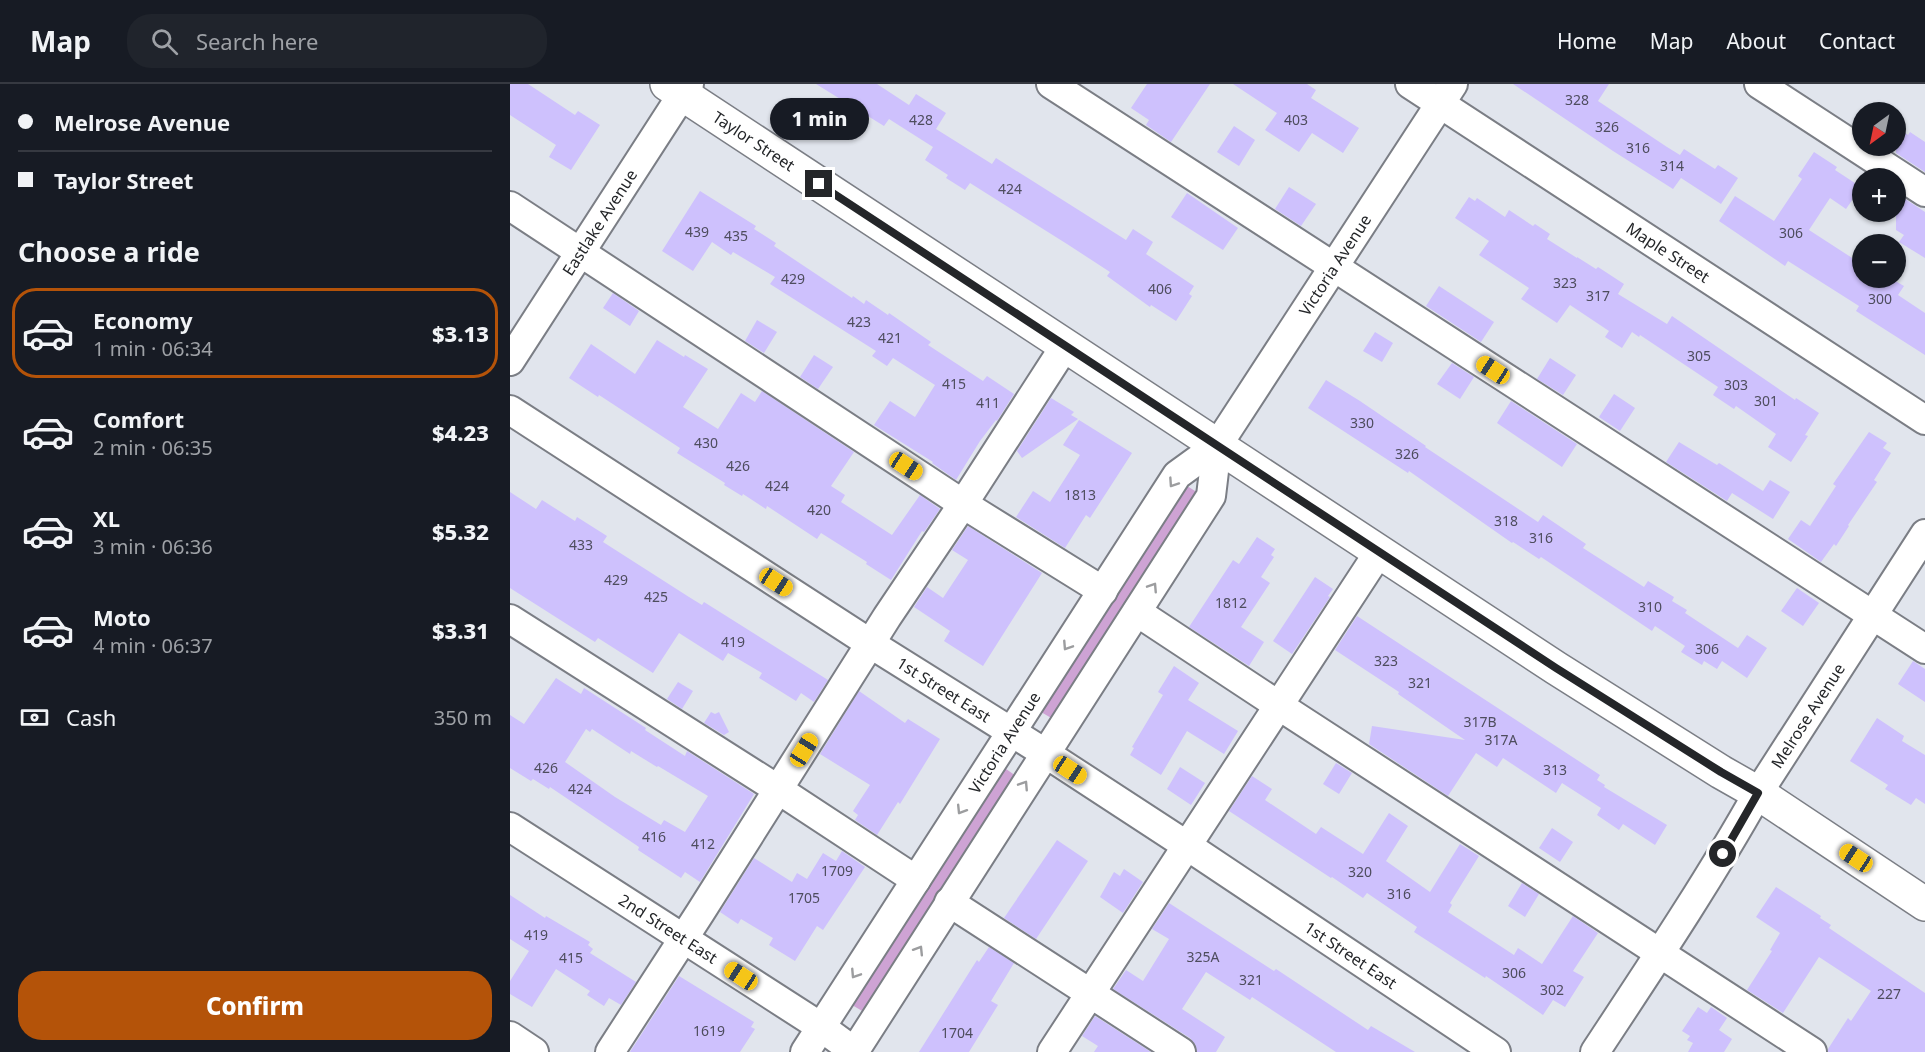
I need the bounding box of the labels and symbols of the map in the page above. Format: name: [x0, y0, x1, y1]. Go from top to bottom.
house number: 328: [1565, 90, 1589, 109]
callout: 1 min: [770, 97, 868, 139]
north arrow: [1852, 102, 1906, 156]
street label: Taylor Street: [709, 106, 799, 176]
house number: 428: [909, 110, 933, 129]
house number: 403: [1284, 110, 1308, 129]
house number: 326: [1595, 117, 1619, 136]
house number: 316: [1626, 138, 1650, 157]
house number: 314: [1660, 156, 1684, 175]
street label: Eastlake Avenue: [557, 165, 642, 280]
route end: [805, 170, 832, 197]
house number: 424: [998, 179, 1022, 198]
street label: Victoria Avenue: [1294, 210, 1376, 320]
street label: Maple Street: [1622, 217, 1714, 288]
house number: 439: [685, 222, 709, 241]
house number: 306: [1779, 223, 1803, 242]
house number: 435: [724, 226, 748, 245]
house number: 429: [781, 269, 805, 288]
house number: 323: [1553, 273, 1577, 292]
house number: 406: [1148, 279, 1172, 298]
house number: 317: [1586, 286, 1610, 305]
house number: 300: [1868, 289, 1892, 308]
house number: 423: [847, 312, 871, 331]
house number: 421: [878, 328, 902, 347]
house number: 305: [1687, 346, 1711, 365]
car: [1473, 353, 1513, 387]
house number: 415: [942, 374, 966, 393]
house number: 303: [1724, 375, 1748, 394]
house number: 301: [1754, 391, 1778, 410]
house number: 411: [976, 393, 1000, 412]
house number: 330: [1350, 413, 1374, 432]
house number: 430: [694, 433, 718, 452]
house number: 326: [1395, 444, 1419, 463]
car: [886, 449, 926, 483]
house number: 426: [726, 456, 750, 475]
house number: 424: [765, 476, 789, 495]
one-way arrow: [1169, 476, 1180, 487]
house number: 1813: [1064, 485, 1096, 504]
house number: 420: [807, 500, 831, 519]
house number: 318: [1494, 511, 1518, 530]
house number: 316: [1529, 528, 1553, 547]
house number: 433: [569, 535, 593, 554]
car: [756, 565, 796, 599]
house number: 429: [604, 570, 628, 589]
one-way arrow: [1146, 582, 1157, 593]
house number: 425: [644, 587, 668, 606]
house number: 1812: [1215, 593, 1247, 612]
house number: 310: [1638, 597, 1662, 616]
house number: 419: [721, 632, 745, 651]
house number: 306: [1695, 639, 1719, 658]
one-way arrow: [1063, 640, 1074, 651]
house number: 323: [1374, 651, 1398, 670]
street label: 1st Street East: [893, 652, 995, 727]
street label: Melrose Avenue: [1766, 659, 1850, 772]
house number: 321: [1408, 673, 1432, 692]
street label: Victoria Avenue: [963, 688, 1045, 798]
house number: 317B: [1463, 712, 1497, 731]
car: [787, 730, 821, 770]
house number: 317A: [1485, 730, 1518, 749]
car: [1050, 753, 1090, 787]
house number: 426: [534, 758, 558, 777]
house number: 313: [1543, 760, 1567, 779]
house number: 424: [568, 779, 592, 798]
one-way arrow: [1017, 781, 1028, 792]
one-way arrow: [956, 804, 968, 814]
house number: 416: [642, 827, 666, 846]
house number: 412: [691, 834, 715, 853]
route start: [1709, 840, 1736, 867]
car: [1836, 841, 1876, 875]
house number: 1709: [821, 861, 853, 880]
house number: 320: [1348, 862, 1372, 881]
house number: 316: [1387, 884, 1411, 903]
house number: 1705: [788, 888, 820, 907]
street label: 2nd Street East: [615, 889, 722, 969]
street label: 1st Street East: [1300, 916, 1402, 994]
house number: 419: [524, 925, 548, 944]
one-way arrow: [912, 945, 923, 956]
house number: 325A: [1187, 947, 1220, 966]
house number: 415: [559, 948, 583, 967]
car: [721, 959, 761, 993]
house number: 306: [1502, 963, 1526, 982]
one-way arrow: [851, 967, 862, 978]
house number: 321: [1239, 970, 1263, 989]
house number: 302: [1540, 980, 1564, 999]
house number: 227: [1877, 984, 1901, 1003]
house number: 1619: [693, 1021, 725, 1040]
house number: 1704: [941, 1023, 973, 1042]

